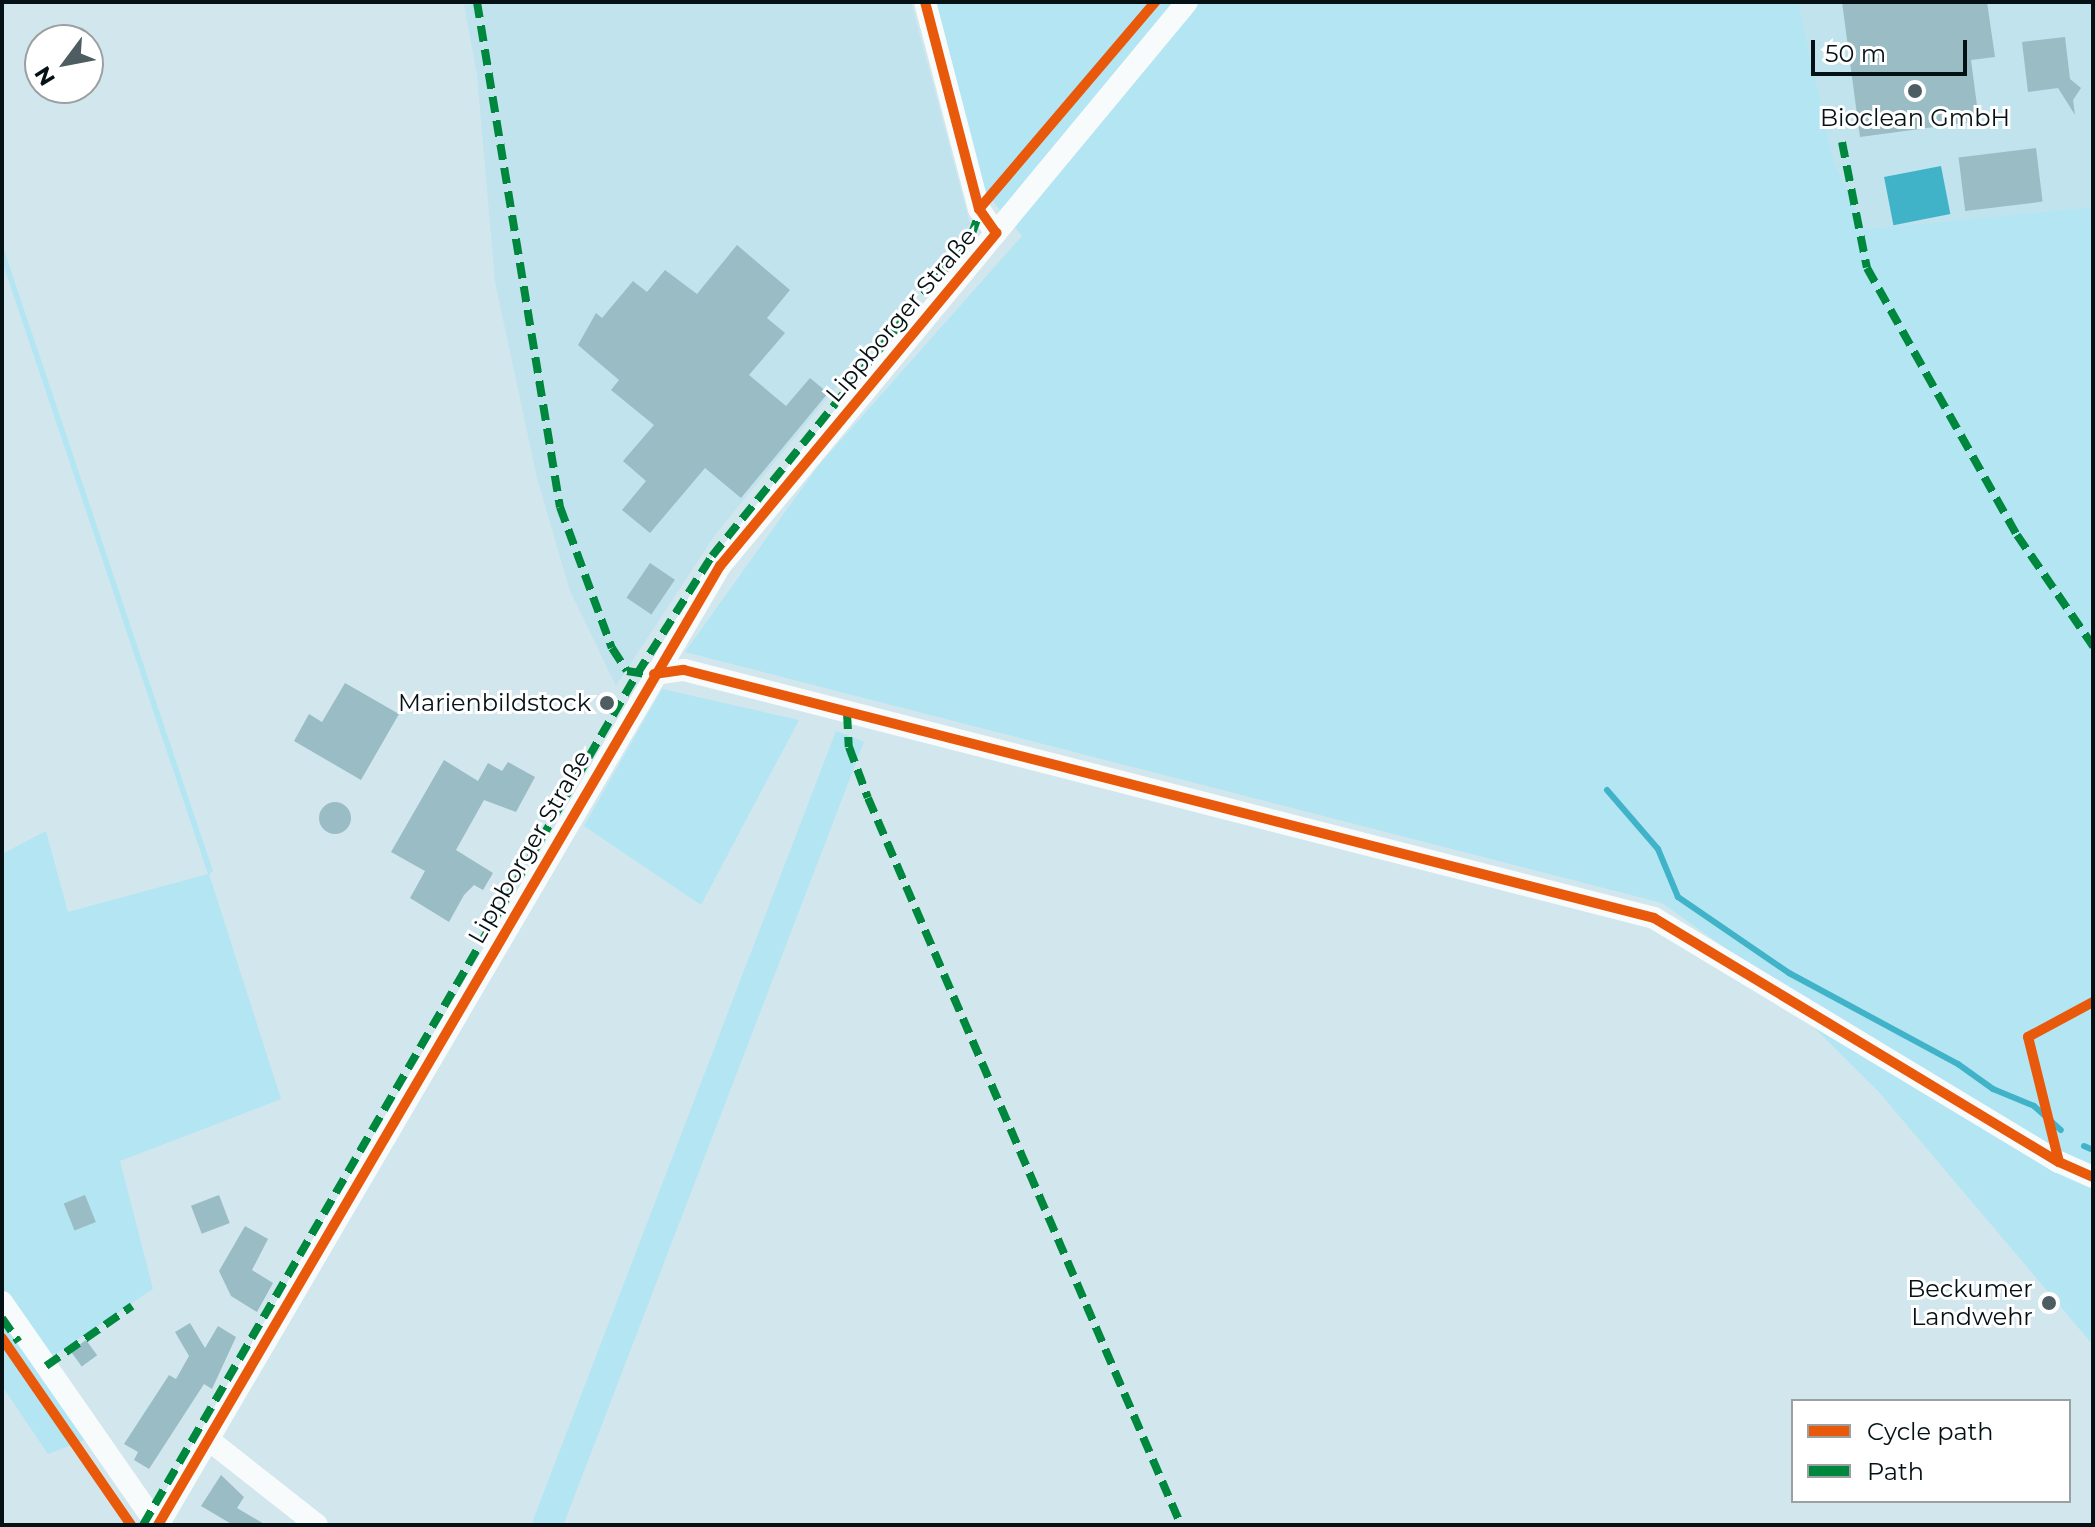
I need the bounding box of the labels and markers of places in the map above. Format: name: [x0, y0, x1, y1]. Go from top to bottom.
marker: Bioclean GmbH: [1906, 82, 1924, 100]
place label: Bioclean GmbH: [1820, 104, 2010, 132]
place label: Marienbildstock: [398, 689, 591, 717]
marker: Marienbildstock: [598, 694, 616, 712]
place label: Beckumer Landwehr: [1907, 1275, 2033, 1331]
marker: Beckumer Landwehr: [2040, 1294, 2058, 1312]

